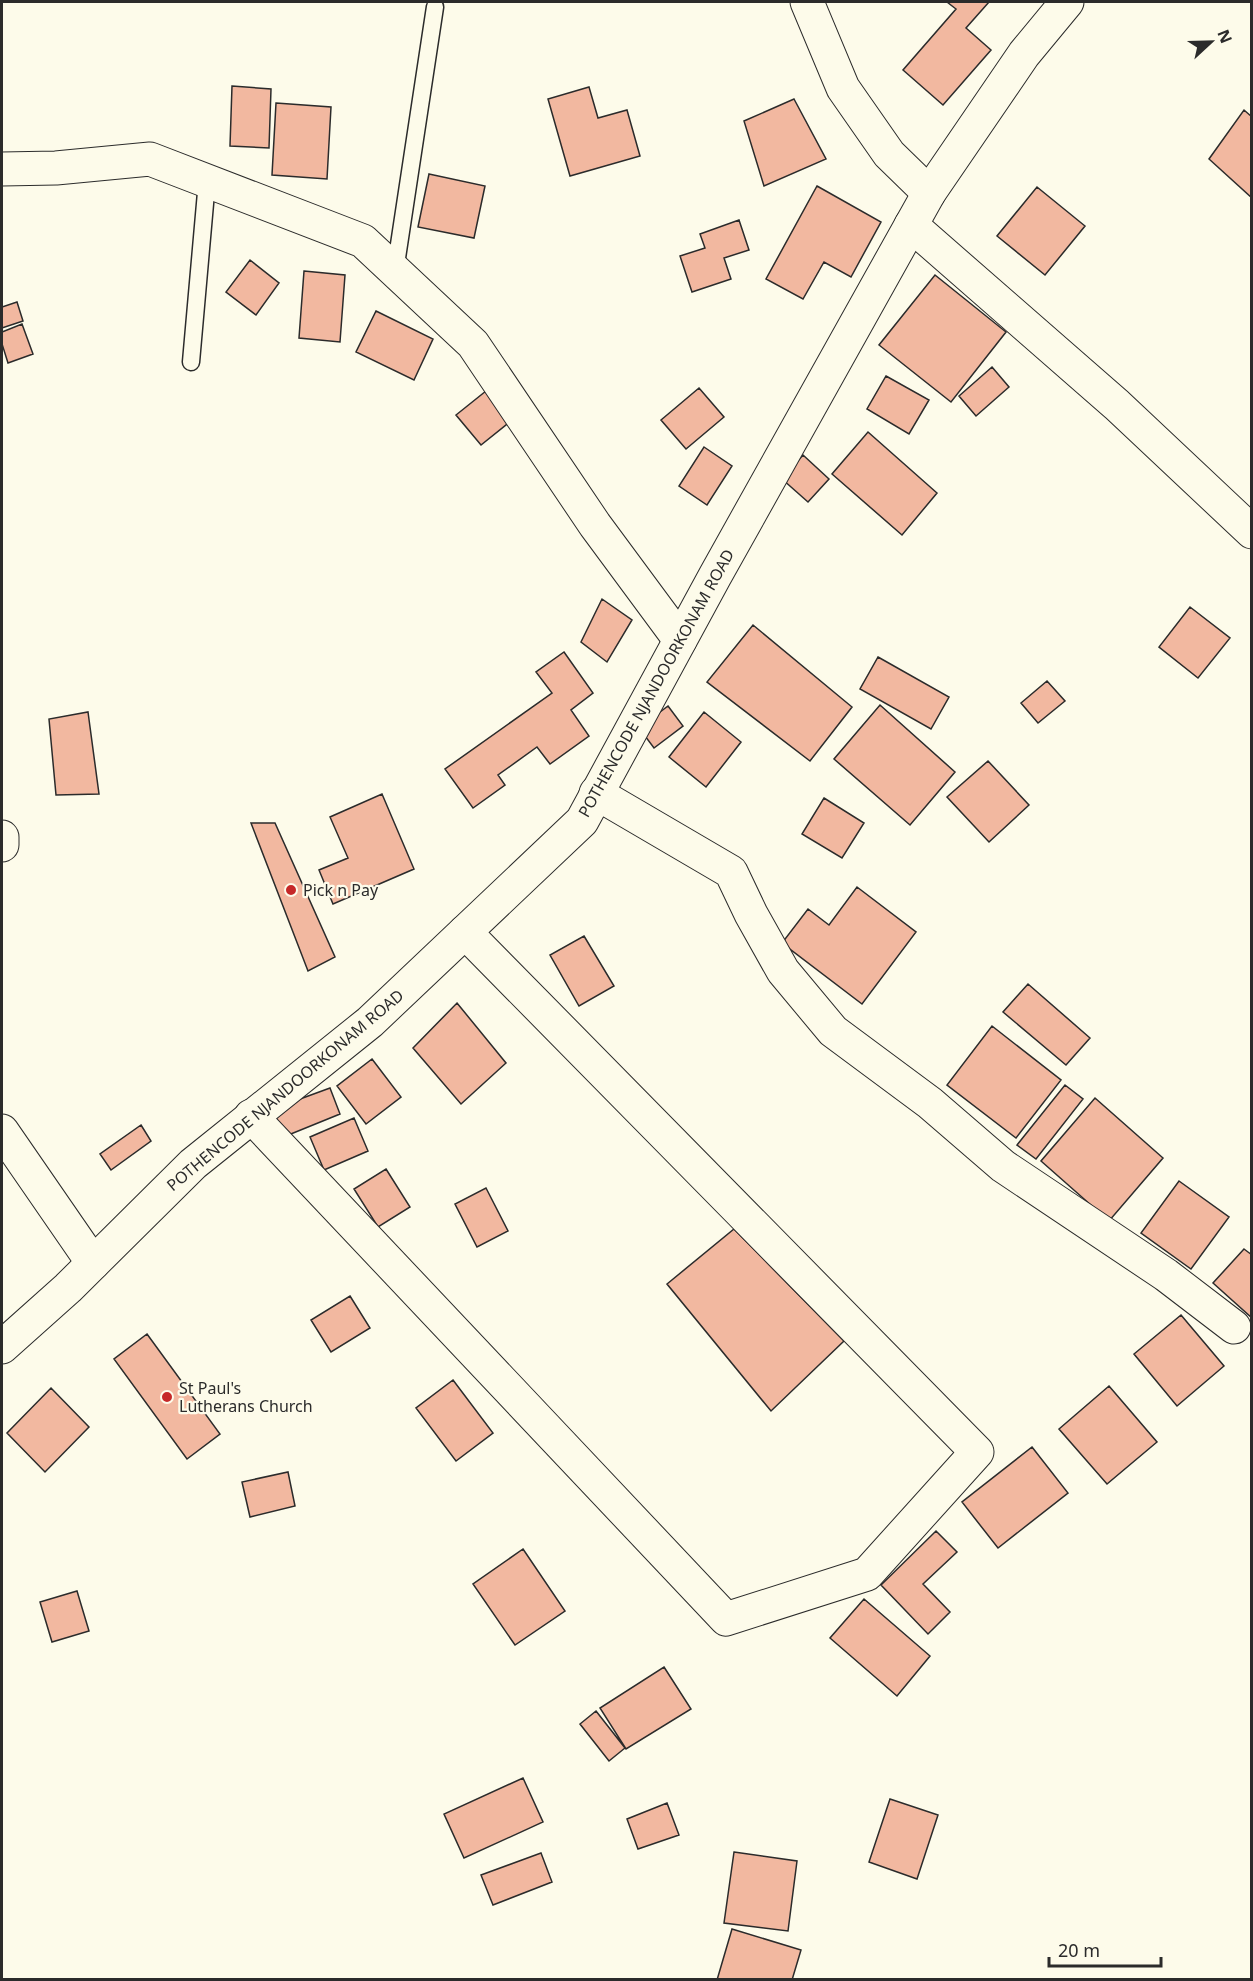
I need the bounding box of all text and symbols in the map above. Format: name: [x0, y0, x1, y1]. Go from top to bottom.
north arrow: [1181, 12, 1241, 72]
text: N: [1212, 26, 1238, 47]
street label: POTHENCODE NJANDOORKONAM ROAD: [573, 545, 739, 821]
place label: Pick n Pay: [303, 879, 379, 901]
marker: Pick n Pay: [284, 883, 298, 897]
street label: POTHENCODE NJANDOORKONAM ROAD: [162, 984, 408, 1196]
place label: St Paul's Lutherans Church: [179, 1377, 313, 1417]
marker: St Paul's Lutherans Church: [160, 1390, 174, 1404]
scale bar: [1049, 1930, 1162, 1968]
text: 20 m: [1058, 1938, 1100, 1962]

